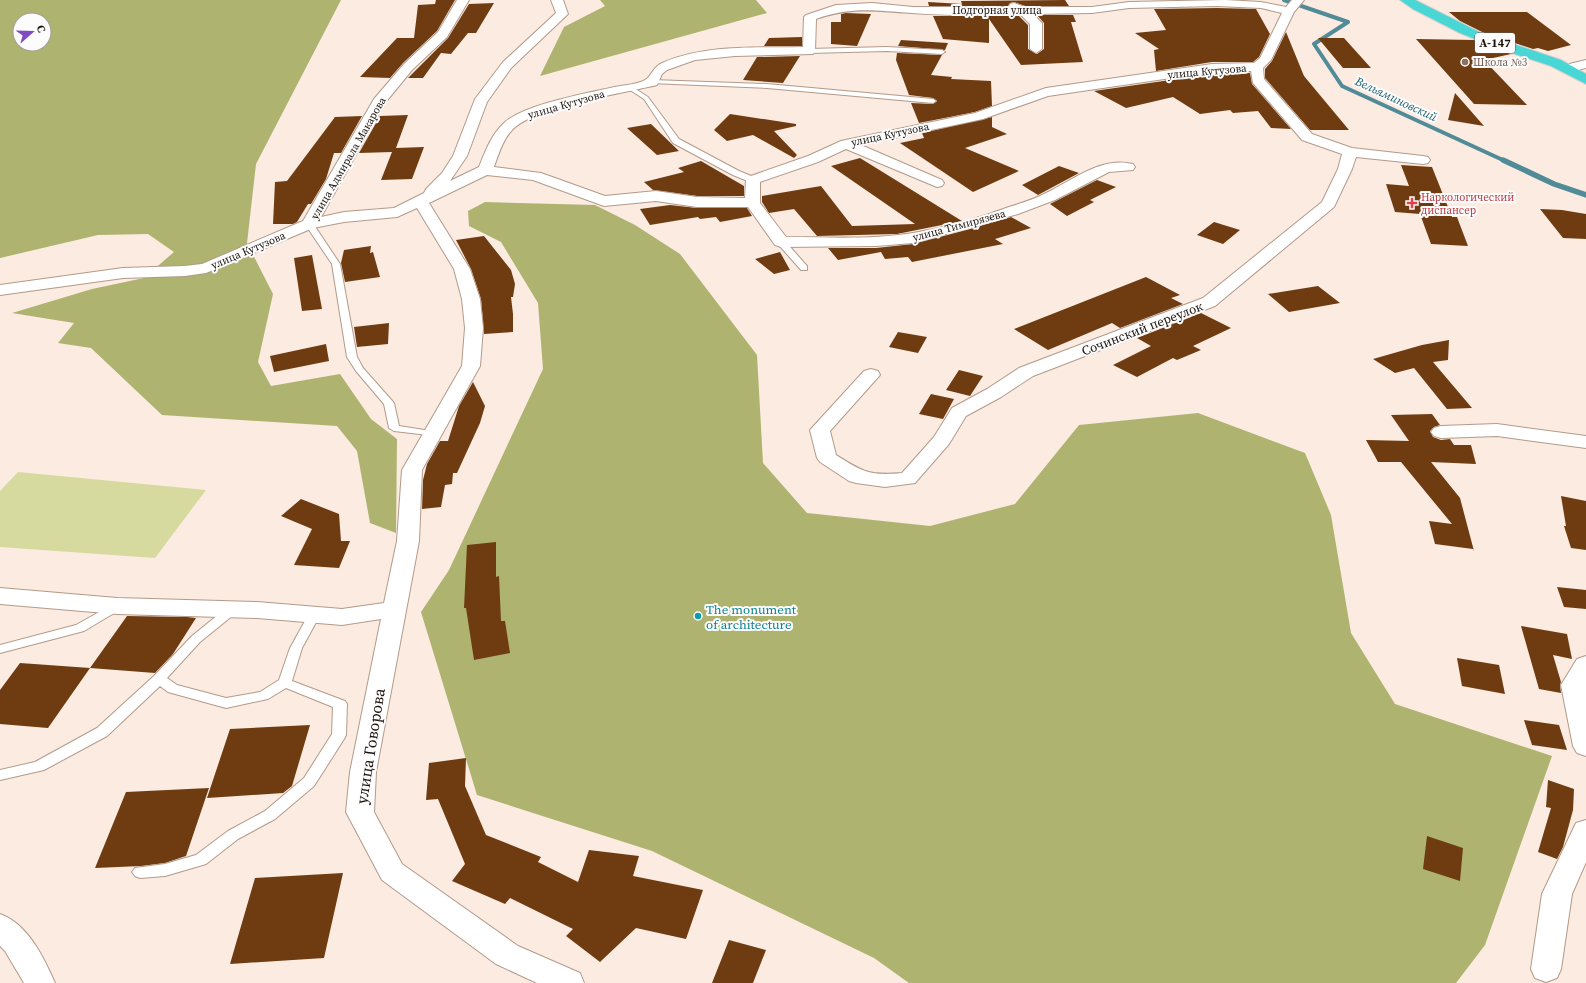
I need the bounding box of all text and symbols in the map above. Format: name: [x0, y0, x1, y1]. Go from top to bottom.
street label: Подгорная улица: [952, 3, 1042, 18]
north arrow: [12, 12, 52, 52]
text: С: [33, 23, 49, 35]
road number: А-147: [1475, 33, 1515, 53]
place label: Школа №3: [1473, 55, 1528, 70]
marker: Школа №3: [1460, 57, 1470, 67]
street label: улица Кутузова: [1167, 61, 1248, 82]
water label: Вельяминовский: [1352, 73, 1440, 125]
street label: улица Кутузова: [526, 86, 607, 123]
street label: улица Адмирала Макарова: [307, 94, 390, 222]
street label: улица Кутузова: [850, 119, 931, 150]
place label: Наркологический диспансер: [1421, 190, 1514, 218]
marker: Наркологический диспансер: [1406, 197, 1418, 209]
street label: улица Тимирязева: [911, 206, 1008, 245]
street label: улица Кутузова: [209, 228, 288, 273]
street label: Сочинский переулок: [1079, 298, 1205, 359]
place label: The monument of architecture: [706, 601, 797, 633]
marker: The monument of architecture: [693, 611, 703, 621]
street label: улица Говорова: [350, 686, 390, 805]

